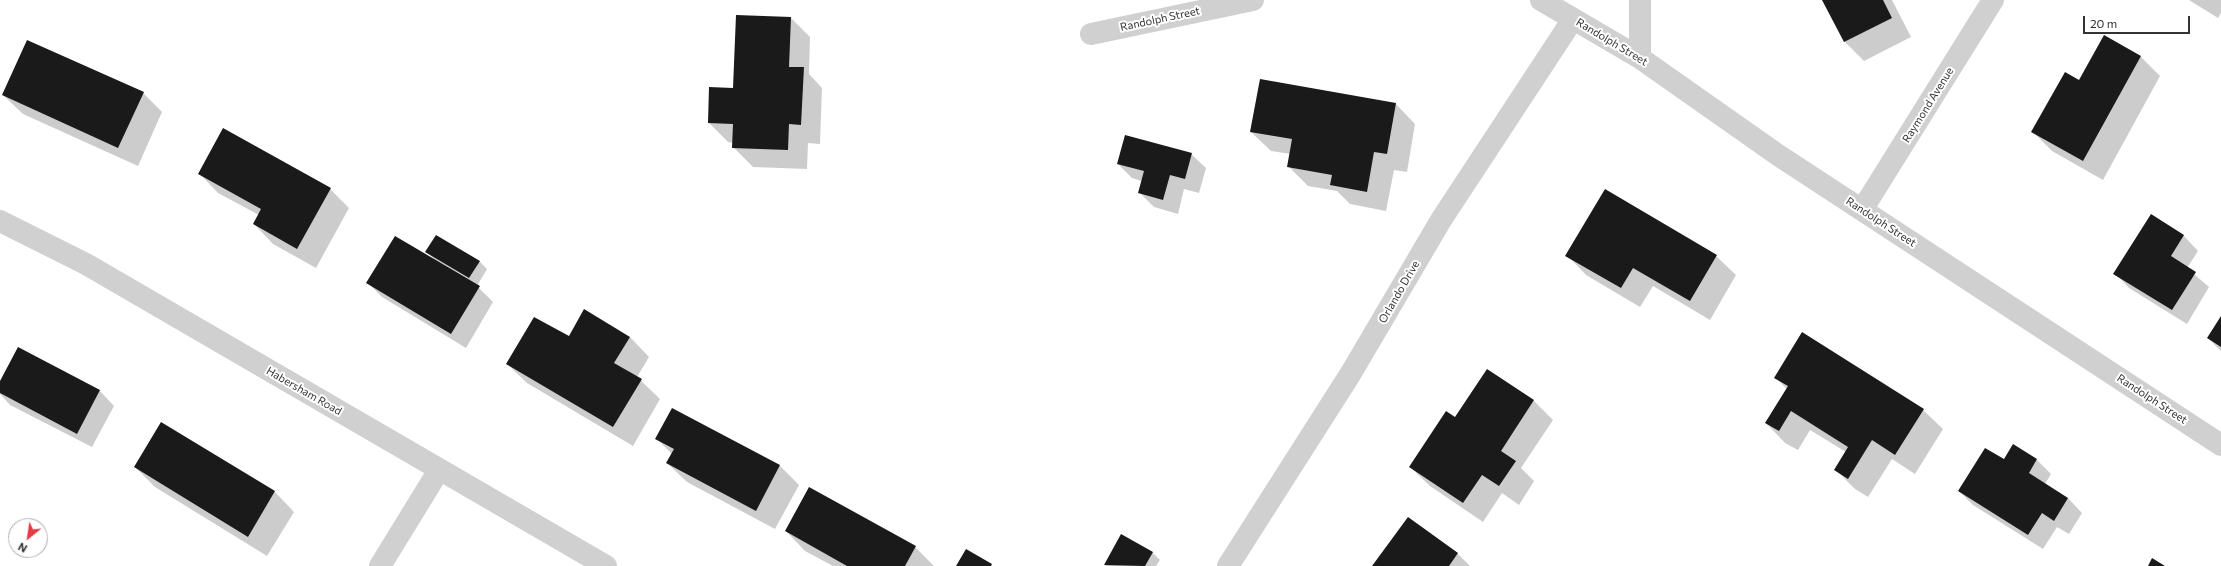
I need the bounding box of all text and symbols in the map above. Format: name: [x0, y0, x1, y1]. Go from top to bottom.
street label: Randolph Street: [1119, 4, 1201, 34]
scale bar: [2085, 8, 2192, 34]
street label: Randolph Street: [1574, 15, 1650, 69]
text: 20 m: [2090, 16, 2117, 30]
street label: Raymond Avenue: [1900, 65, 1956, 145]
street label: Randolph Street: [1843, 194, 1919, 250]
street label: Orlando Drive: [1376, 258, 1422, 326]
street label: Habersham Road: [264, 364, 344, 418]
street label: Randolph Street: [2114, 371, 2190, 427]
north arrow: [8, 518, 48, 558]
text: N: [15, 540, 29, 556]

